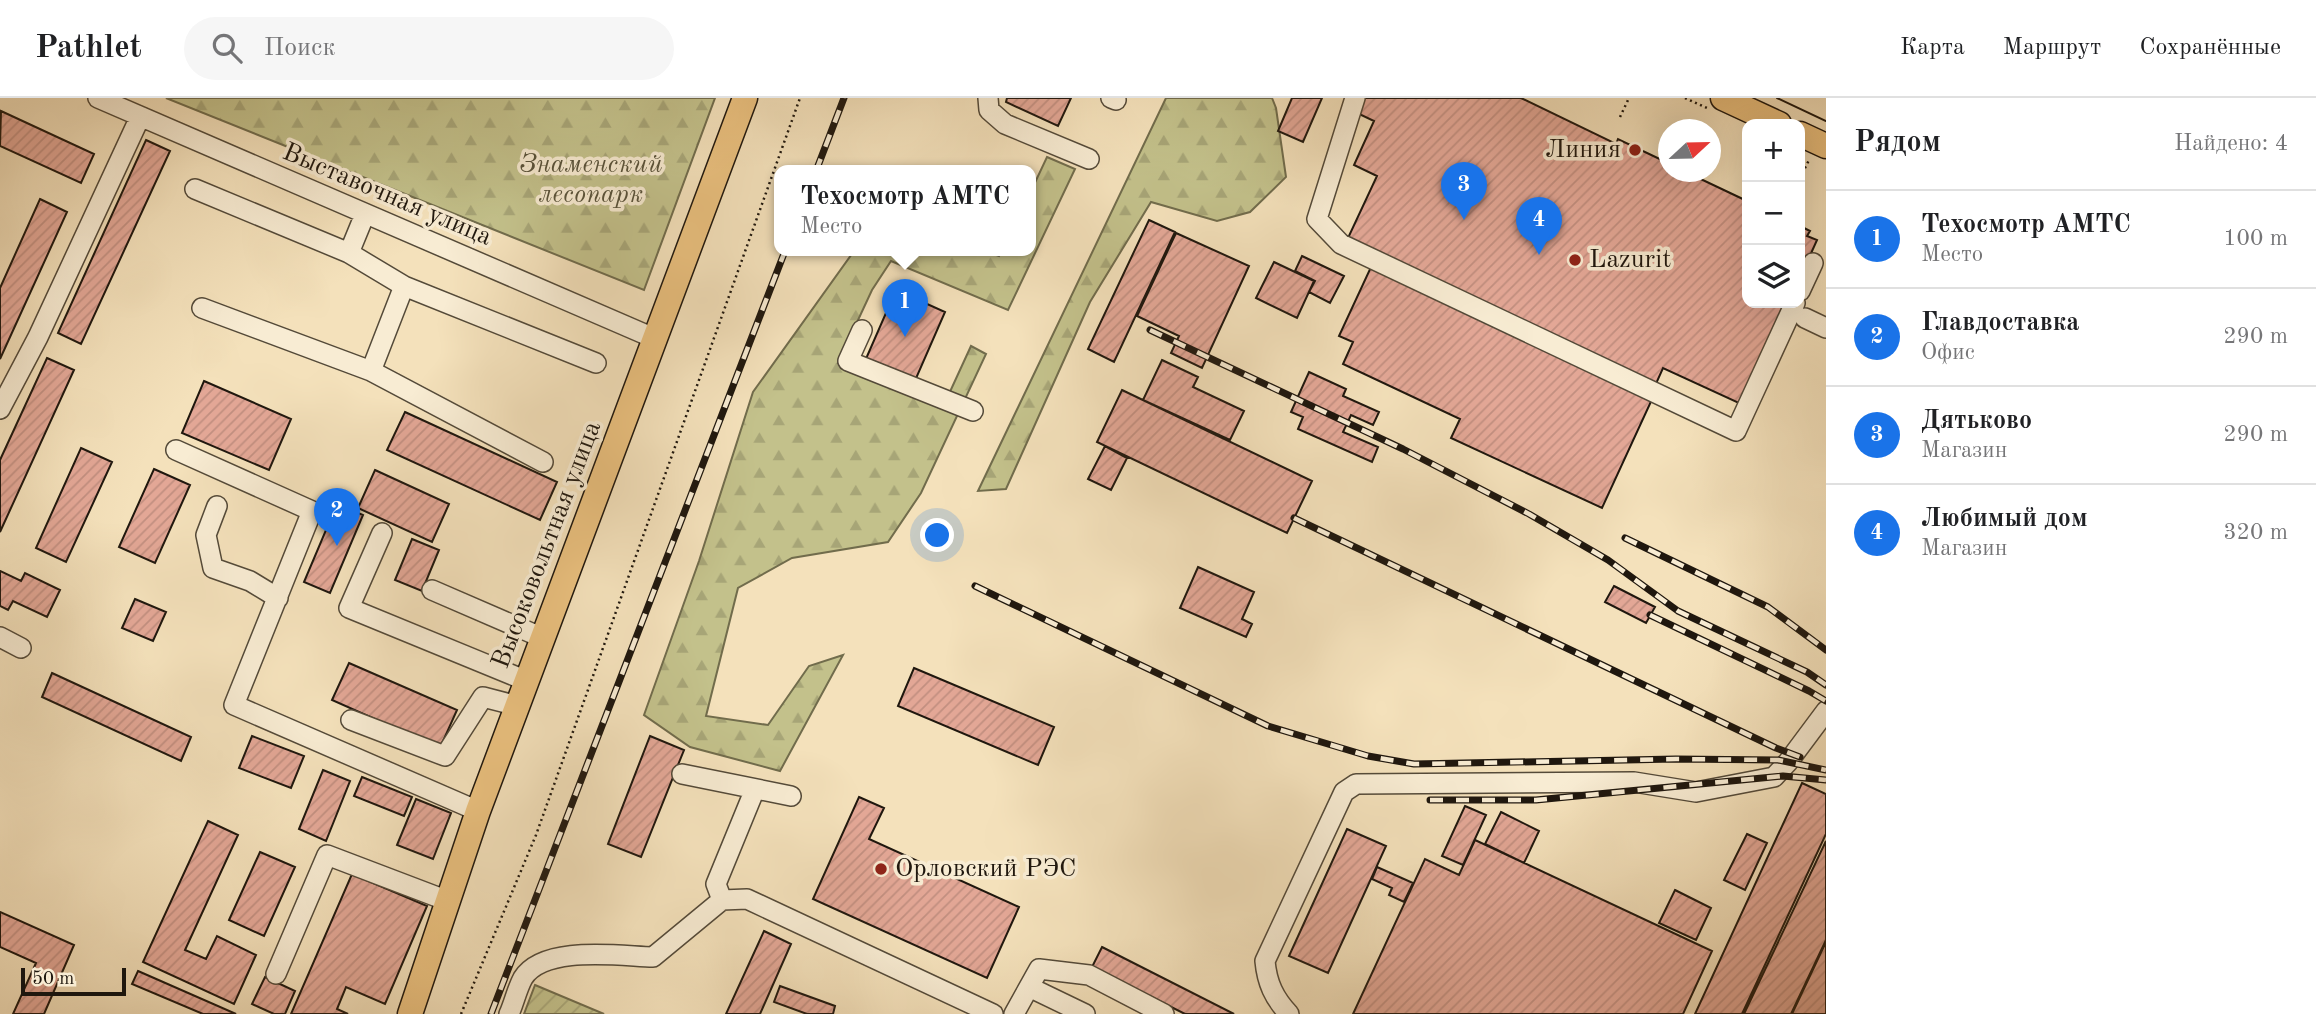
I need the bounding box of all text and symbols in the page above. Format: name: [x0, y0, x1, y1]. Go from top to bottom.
search box: [184, 17, 674, 80]
icon: search: [208, 29, 246, 67]
text: Pathlet: [35, 32, 142, 65]
text: Поиск: [264, 35, 336, 61]
text: Карта: [1900, 36, 1965, 60]
text: Маршрут: [2003, 36, 2101, 60]
text: Сохранённые: [2139, 36, 2281, 60]
north arrow: [1658, 119, 1721, 182]
map controls: [1742, 119, 1805, 308]
button: +: [1742, 119, 1805, 182]
text: Рядом: [1854, 128, 1941, 158]
text: Найдено: 4: [2174, 132, 2288, 155]
place label: Линия: [1545, 137, 1621, 163]
street label: Выставочная улица: [279, 139, 495, 251]
marker: Линия: [1627, 142, 1643, 158]
park label: Знаменский лесопарк: [519, 152, 663, 208]
pin: 3: [1441, 162, 1487, 220]
popup: [774, 165, 1036, 256]
button: −: [1742, 182, 1805, 245]
text: Техосмотр АМТС: [800, 184, 1010, 210]
pin: 4: [1516, 197, 1562, 255]
text: Техосмотр АМТС: [1921, 212, 2131, 238]
text: Место: [800, 215, 862, 238]
text: 1: [1870, 227, 1884, 250]
text: 100 m: [2223, 227, 2288, 250]
text: Место: [1921, 243, 1983, 266]
button: layers: [1742, 245, 1805, 308]
place label: Lazurit: [1589, 247, 1671, 273]
marker: Lazurit: [1567, 252, 1583, 268]
pin: 1: [882, 279, 928, 337]
text: Главдоставка: [1921, 310, 2080, 336]
text: 2: [1870, 325, 1884, 348]
text: 290 m: [2223, 325, 2288, 348]
text: Офис: [1921, 341, 1975, 364]
text: Дятьково: [1921, 408, 2032, 434]
street label: Высоковольтная улица: [488, 418, 606, 672]
text: 3: [1870, 423, 1884, 446]
text: 290 m: [2223, 423, 2288, 446]
text: Магазин: [1921, 439, 2007, 462]
pin: 2: [314, 488, 360, 546]
text: Любимый дом: [1921, 506, 2088, 532]
your location: [920, 518, 954, 552]
text: 4: [1870, 521, 1884, 544]
text: 320 m: [2223, 521, 2288, 544]
text: Магазин: [1921, 537, 2007, 560]
place label: Орловский РЭС: [895, 856, 1077, 882]
marker: Орловский РЭС: [873, 861, 889, 877]
scale bar: [21, 965, 126, 997]
text: 50 m: [32, 970, 74, 989]

